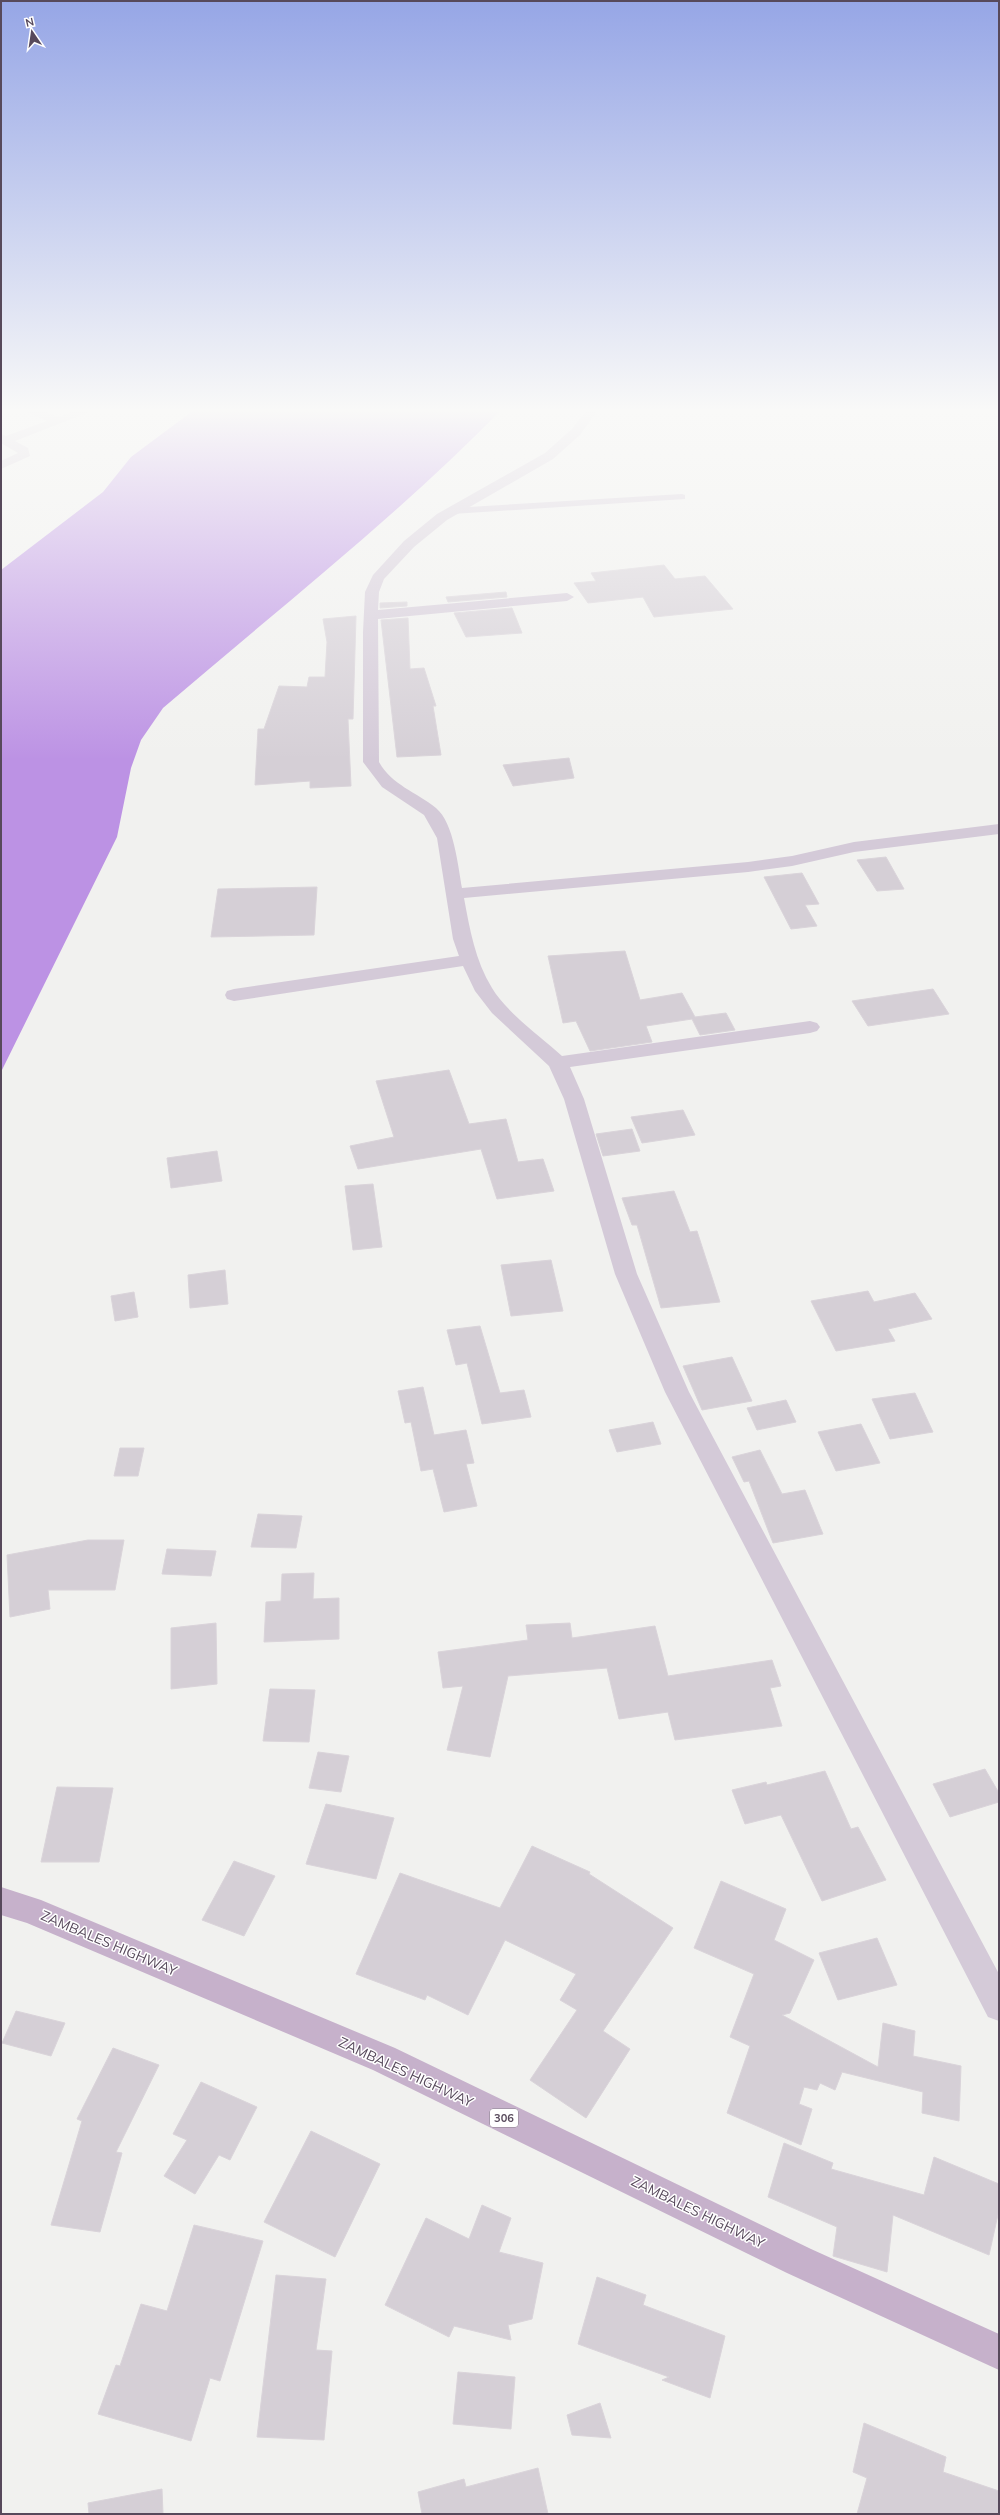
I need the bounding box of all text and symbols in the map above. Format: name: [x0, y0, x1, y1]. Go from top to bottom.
north arrow: [12, 12, 52, 52]
text: N: [24, 15, 35, 30]
street label: ZAMBALES HIGHWAY: [38, 1906, 180, 1980]
street label: ZAMBALES HIGHWAY: [336, 2033, 477, 2111]
road number: 306: [490, 2109, 518, 2127]
street label: ZAMBALES HIGHWAY: [628, 2172, 768, 2252]

